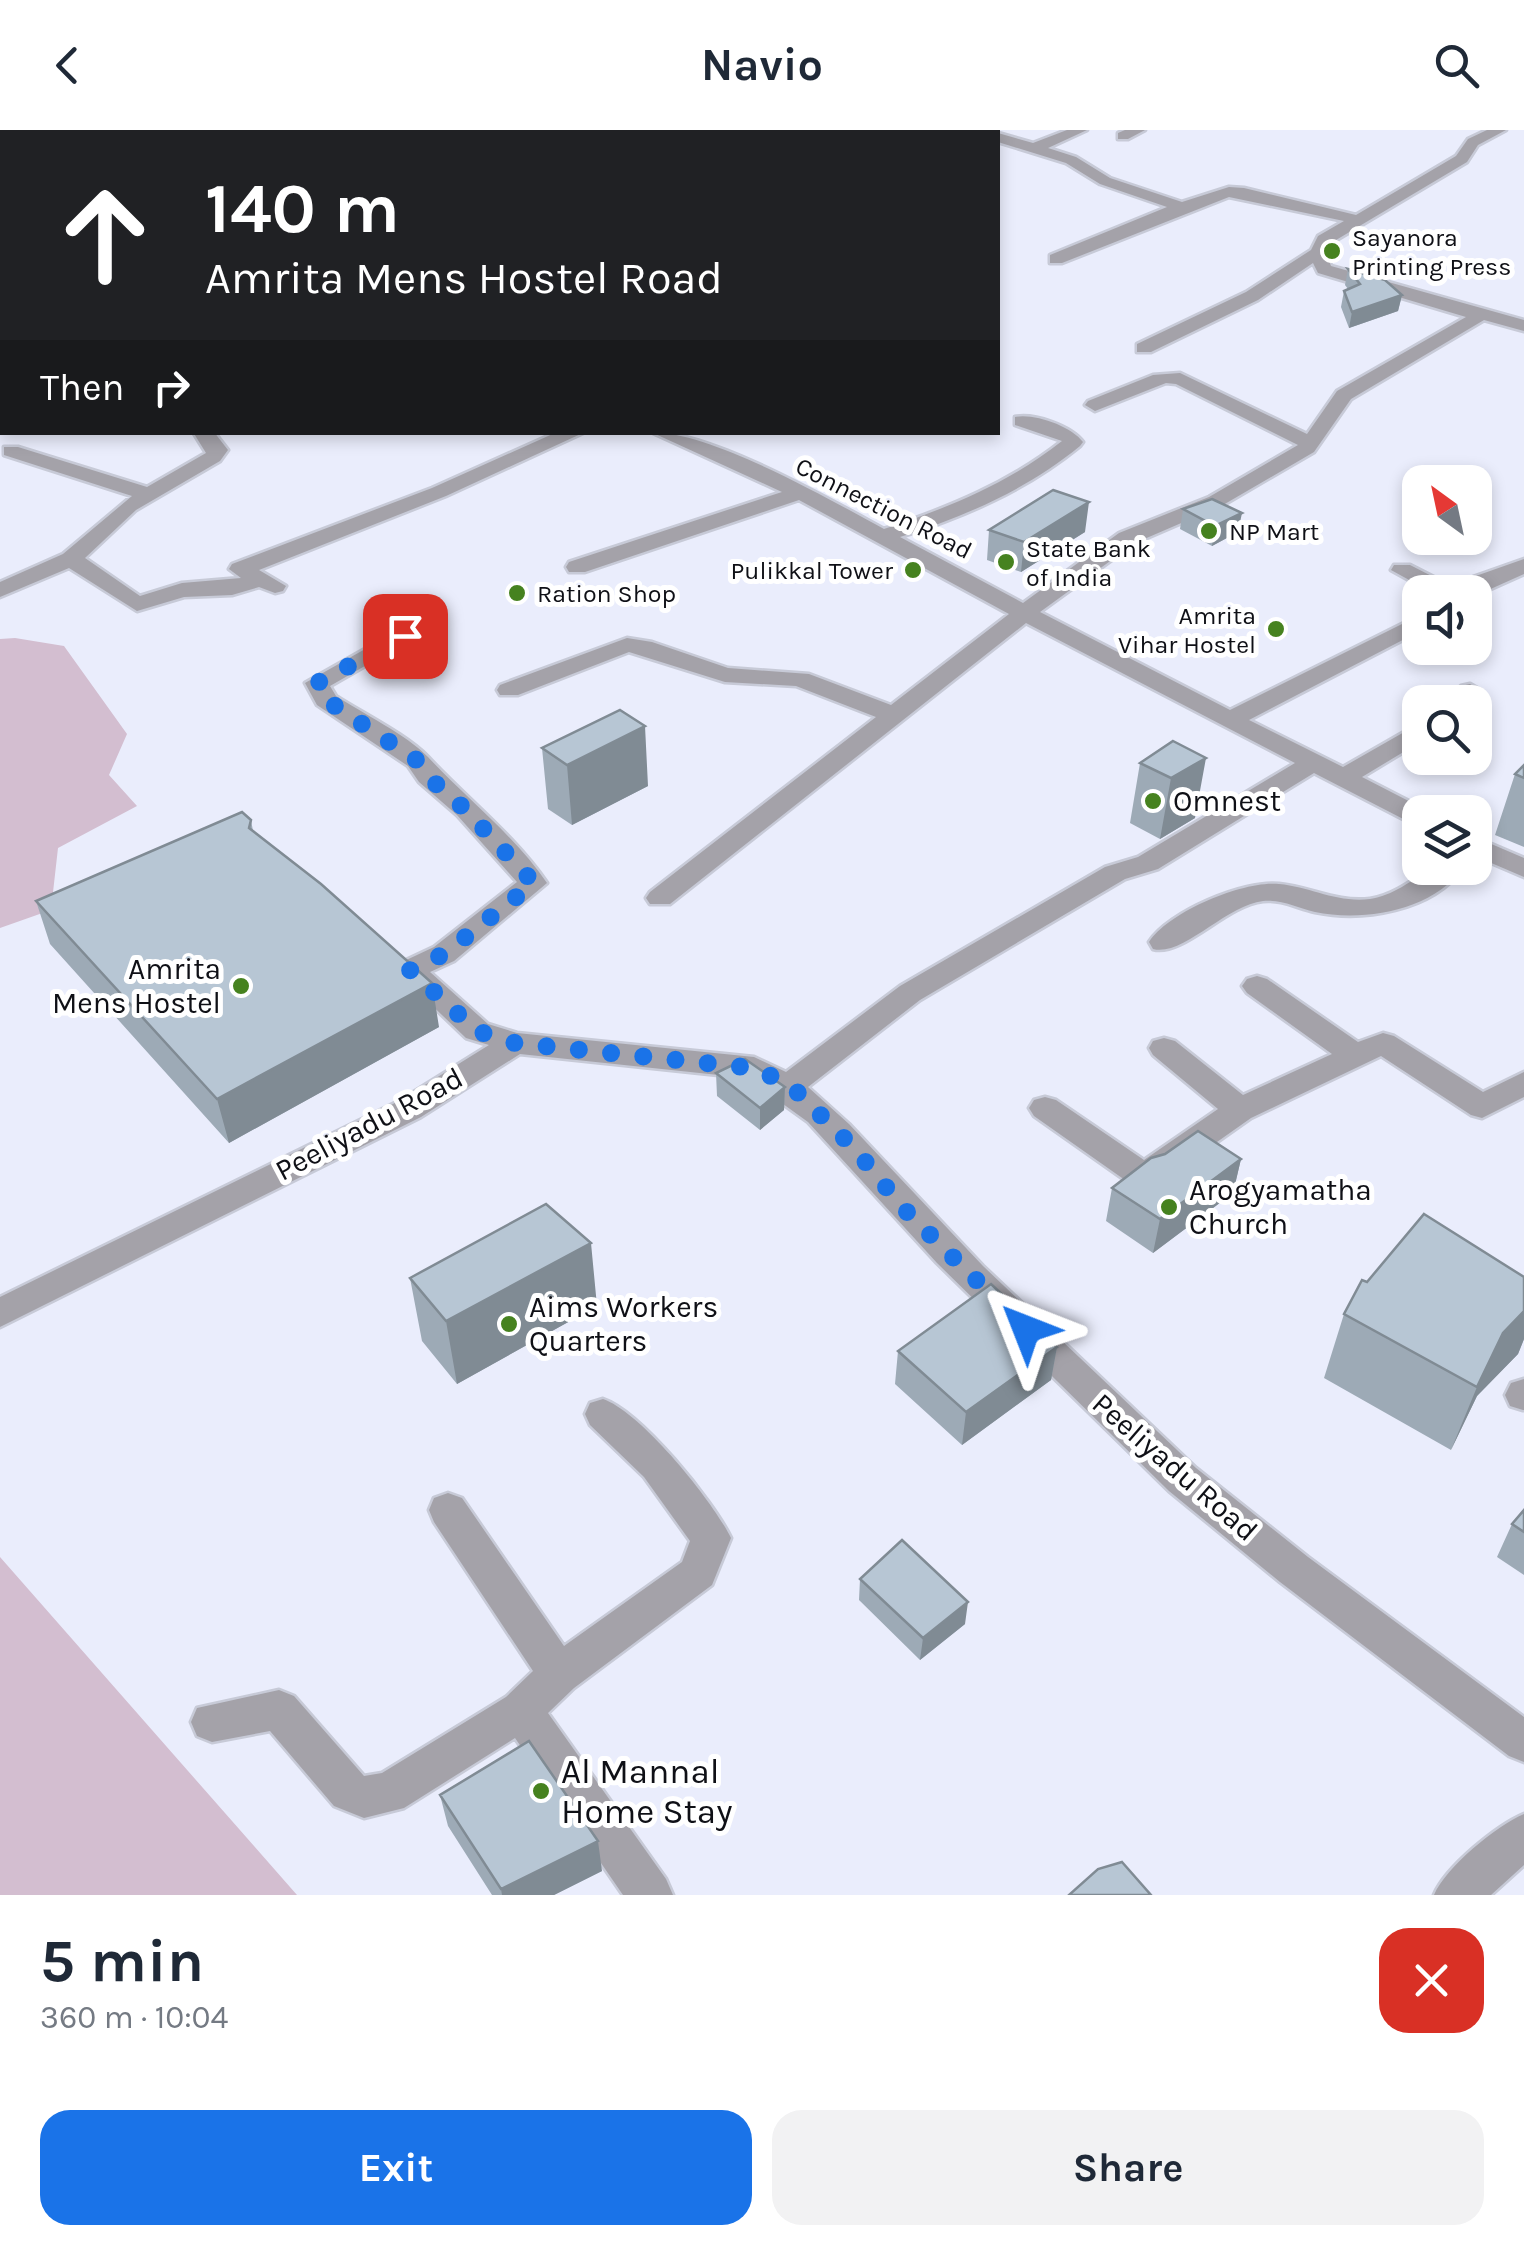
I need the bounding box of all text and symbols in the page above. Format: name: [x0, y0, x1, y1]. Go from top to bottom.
icon: back: [40, 38, 95, 93]
icon: search: [1429, 38, 1484, 93]
text: Navio: [701, 39, 823, 91]
text: 140 m: [205, 168, 400, 250]
icon: ahead: [40, 170, 170, 300]
place label: Sayanora Printing Press: [1352, 223, 1511, 281]
marker: Sayanora Printing Press: [1321, 240, 1343, 262]
text: Amrita Mens Hostel Road: [205, 252, 723, 304]
icon: right: [144, 360, 199, 415]
text: Then: [40, 365, 124, 410]
street label: Connection Road: [791, 451, 977, 565]
north arrow: [1402, 465, 1492, 555]
map controls: [1402, 465, 1492, 885]
place label: NP Mart: [1229, 517, 1319, 546]
marker: NP Mart: [1198, 520, 1220, 542]
place label: State Bank of India: [1026, 534, 1151, 592]
marker: State Bank of India: [995, 551, 1017, 573]
place label: Pulikkal Tower: [731, 556, 894, 585]
marker: Pulikkal Tower: [902, 559, 924, 581]
button: sound: [1402, 575, 1492, 665]
place label: Ration Shop: [537, 579, 676, 608]
marker: Ration Shop: [506, 582, 528, 604]
pin: [363, 594, 448, 679]
place label: Amrita Vihar Hostel: [1118, 601, 1256, 659]
icon: arrive: [378, 609, 433, 664]
marker: Amrita Vihar Hostel: [1265, 618, 1287, 640]
button: search: [1402, 685, 1492, 775]
place label: Omnest: [1173, 783, 1281, 819]
marker: Omnest: [1142, 790, 1164, 812]
button: layers: [1402, 795, 1492, 885]
place label: Amrita Mens Hostel: [52, 951, 221, 1021]
marker: Amrita Mens Hostel: [230, 975, 252, 997]
street label: Peeliyadu Road: [269, 1059, 469, 1189]
place label: Arogyamatha Church: [1189, 1172, 1372, 1242]
marker: Arogyamatha Church: [1158, 1196, 1180, 1218]
position arrow: [974, 1277, 1078, 1381]
place label: Aims Workers Quarters: [529, 1289, 718, 1359]
marker: Aims Workers Quarters: [498, 1313, 520, 1335]
street label: Peeliyadu Road: [1085, 1385, 1265, 1549]
place label: Al Mannal Home Stay: [561, 1751, 732, 1832]
marker: Al Mannal Home Stay: [530, 1780, 552, 1802]
text: 5 min: [40, 1926, 204, 1996]
button: close: [1379, 1928, 1484, 2033]
text: 360 m · 10:04: [40, 1999, 228, 2036]
button: Exit: [40, 2110, 752, 2225]
button: Share: [772, 2110, 1484, 2225]

